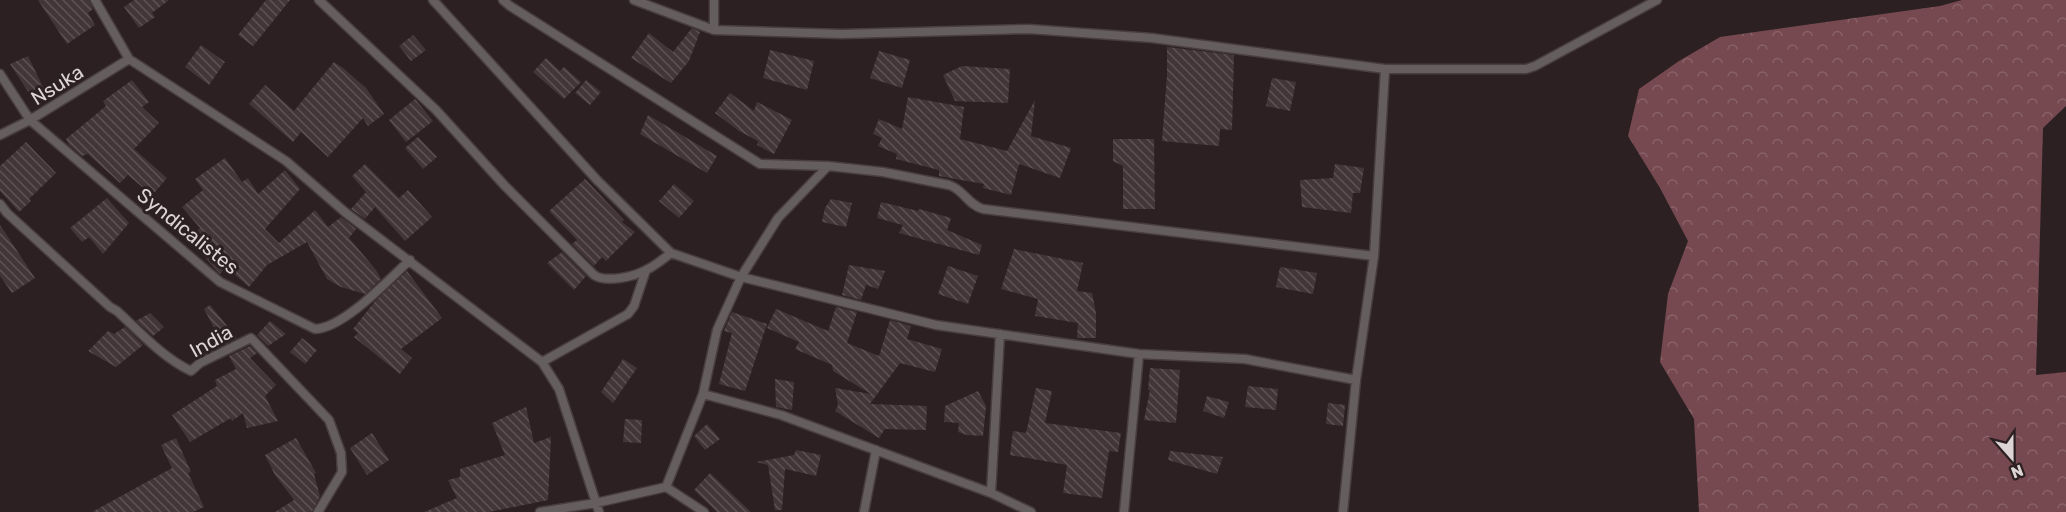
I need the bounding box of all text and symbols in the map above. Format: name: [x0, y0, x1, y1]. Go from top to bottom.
street label: Nsuka: [26, 60, 88, 110]
street label: Syndicalistes: [132, 183, 244, 279]
street label: India: [185, 320, 237, 362]
north arrow: [1982, 428, 2042, 488]
text: N: [2008, 461, 2026, 482]

